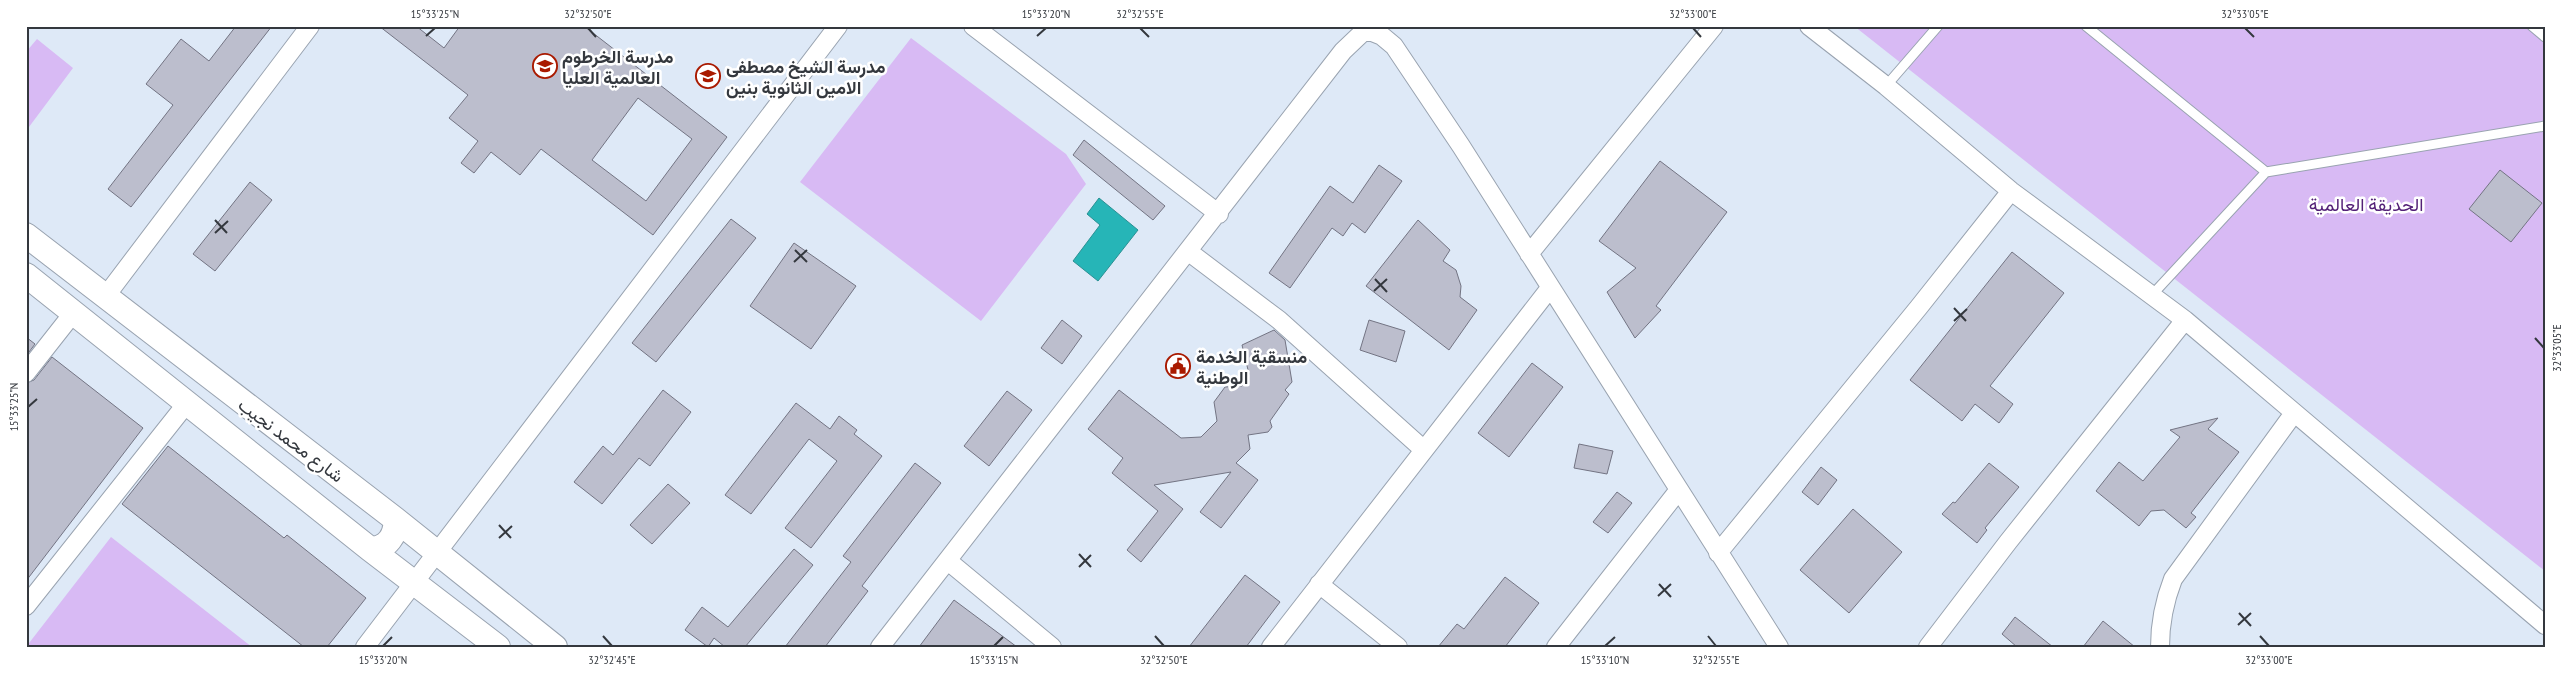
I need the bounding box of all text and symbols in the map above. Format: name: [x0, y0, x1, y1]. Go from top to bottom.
text: 15°33'25"N: [411, 6, 459, 21]
text: 32°32'50"E: [564, 6, 612, 21]
text: 15°33'20"N: [1022, 6, 1070, 21]
text: 32°32'55"E: [1116, 6, 1164, 21]
text: 32°33'00"E: [1669, 6, 1717, 21]
text: 32°33'05"E: [2221, 6, 2269, 21]
place label: مدرسة الخرطوم العالمية العليا: [562, 45, 674, 89]
school or university icon: مدرسة الخرطوم العالمية العليا: [532, 53, 558, 79]
place label: مدرسة الشيخ مصطفى الامين الثانوية بنين: [726, 55, 886, 99]
school or university icon: مدرسة الشيخ مصطفى الامين الثانوية بنين: [695, 63, 721, 89]
park label: الحديقة العالمية: [2309, 193, 2423, 216]
text: 32°33'05"E: [2549, 324, 2564, 372]
place label: منسقية الخدمة الوطنية: [1196, 345, 1307, 389]
public building icon: منسقية الخدمة الوطنية: [1165, 353, 1191, 379]
text: 15°33'25"N: [6, 383, 21, 431]
street label: شارع محمد نجيب: [233, 393, 348, 488]
text: 15°33'20"N: [359, 652, 407, 667]
text: 32°32'45"E: [588, 652, 636, 667]
text: 15°33'15"N: [970, 652, 1018, 667]
text: 32°32'50"E: [1140, 652, 1188, 667]
text: 15°33'10"N: [1581, 652, 1629, 667]
text: 32°32'55"E: [1692, 652, 1740, 667]
text: 32°33'00"E: [2245, 652, 2293, 667]

